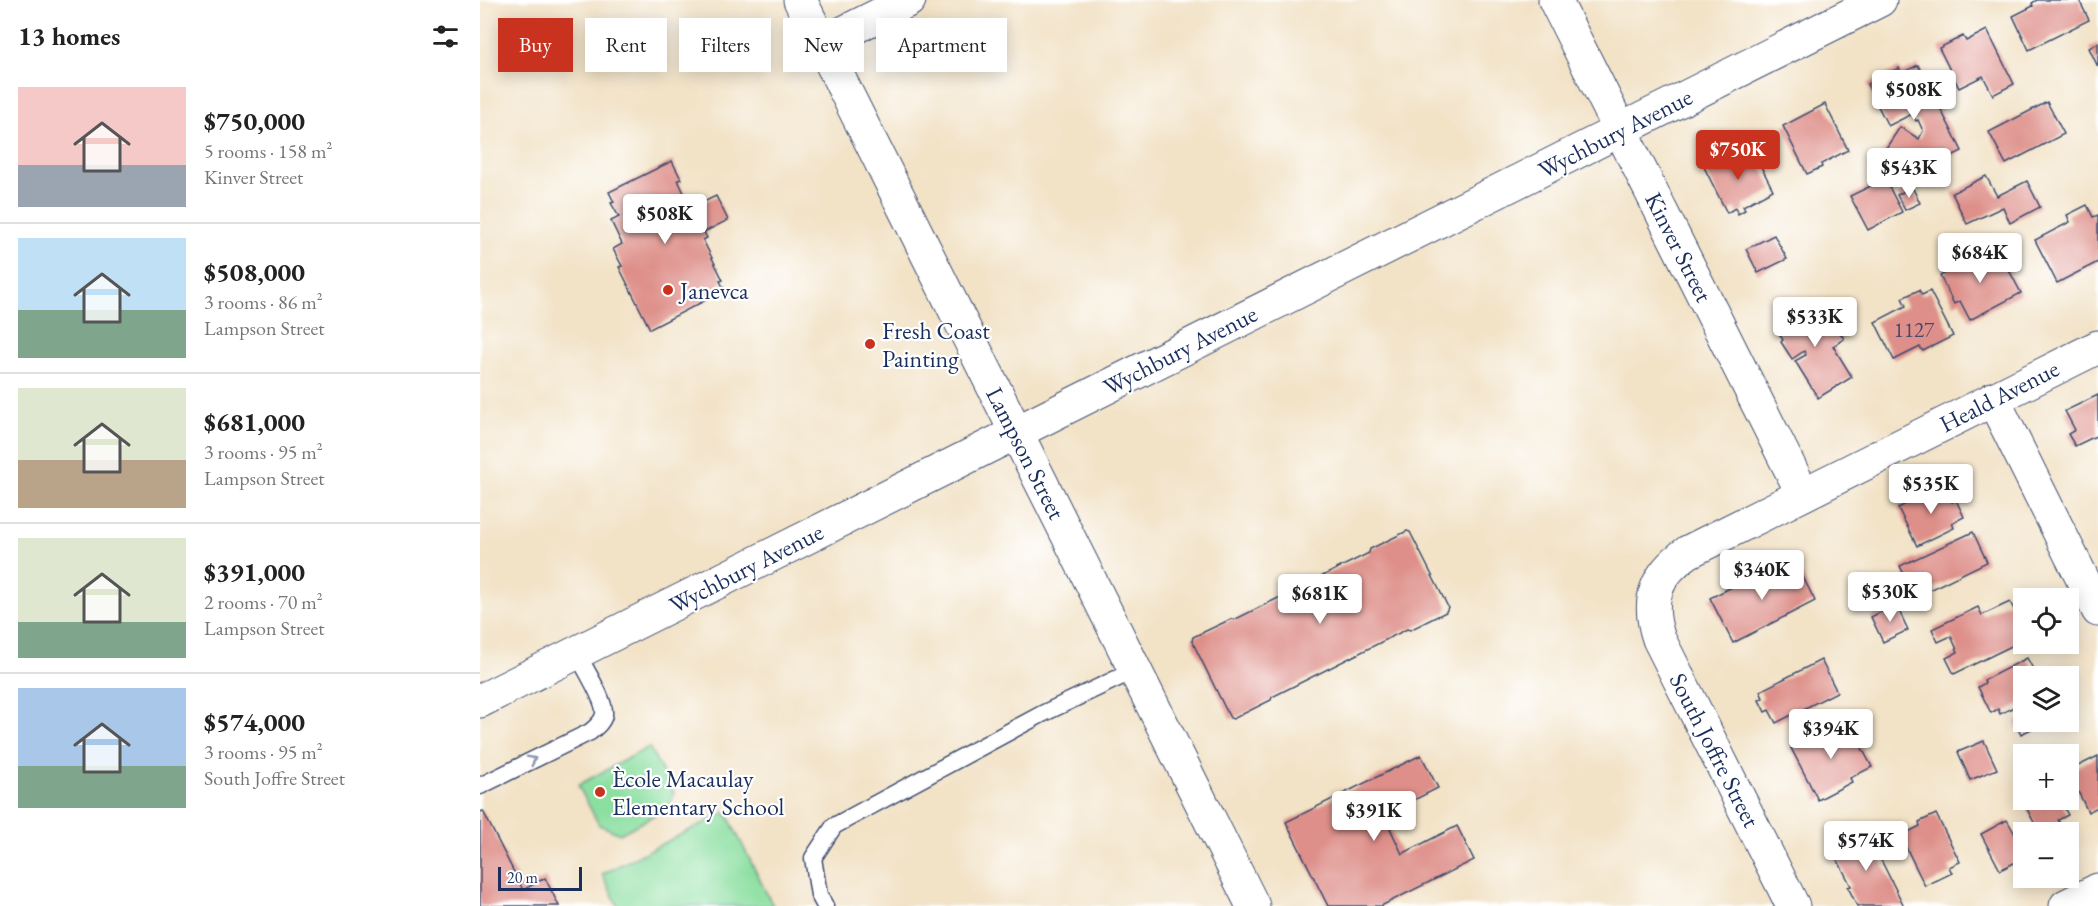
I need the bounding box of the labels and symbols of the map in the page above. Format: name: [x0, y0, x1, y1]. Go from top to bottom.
pin: $508K: [1872, 70, 1956, 121]
street label: Wychbury Avenue: [1533, 81, 1697, 185]
pin: $750K: [1696, 130, 1780, 181]
pin: $543K: [1867, 148, 1951, 199]
street label: Kinver Street: [1638, 187, 1720, 308]
pin: $508K: [623, 194, 707, 245]
pin: $684K: [1938, 233, 2022, 284]
place label: Janevca: [678, 275, 749, 306]
marker: Janevca: [661, 283, 675, 297]
pin: $533K: [1773, 297, 1857, 348]
street label: Wychbury Avenue: [1098, 298, 1262, 402]
place label: Fresh Coast Painting: [882, 315, 990, 374]
house number: 1127: [1894, 316, 1935, 343]
marker: Fresh Coast Painting: [863, 337, 877, 351]
street label: Heald Avenue: [1934, 353, 2064, 439]
street label: Lampson Street: [979, 382, 1073, 525]
pin: $535K: [1889, 464, 1973, 515]
street label: Wychbury Avenue: [664, 516, 828, 620]
pin: $340K: [1720, 550, 1804, 601]
pin: $530K: [1848, 572, 1932, 623]
pin: $681K: [1278, 574, 1362, 625]
street label: South Joffre Street: [1663, 668, 1767, 833]
pin: $394K: [1789, 709, 1873, 760]
one-way arrow: [526, 756, 537, 768]
place label: Ècole Macaulay Elementary School: [612, 763, 784, 822]
marker: Ècole Macaulay Elementary School: [593, 785, 607, 799]
pin: $391K: [1332, 791, 1416, 842]
pin: $574K: [1824, 821, 1908, 872]
scale bar: [498, 864, 582, 892]

